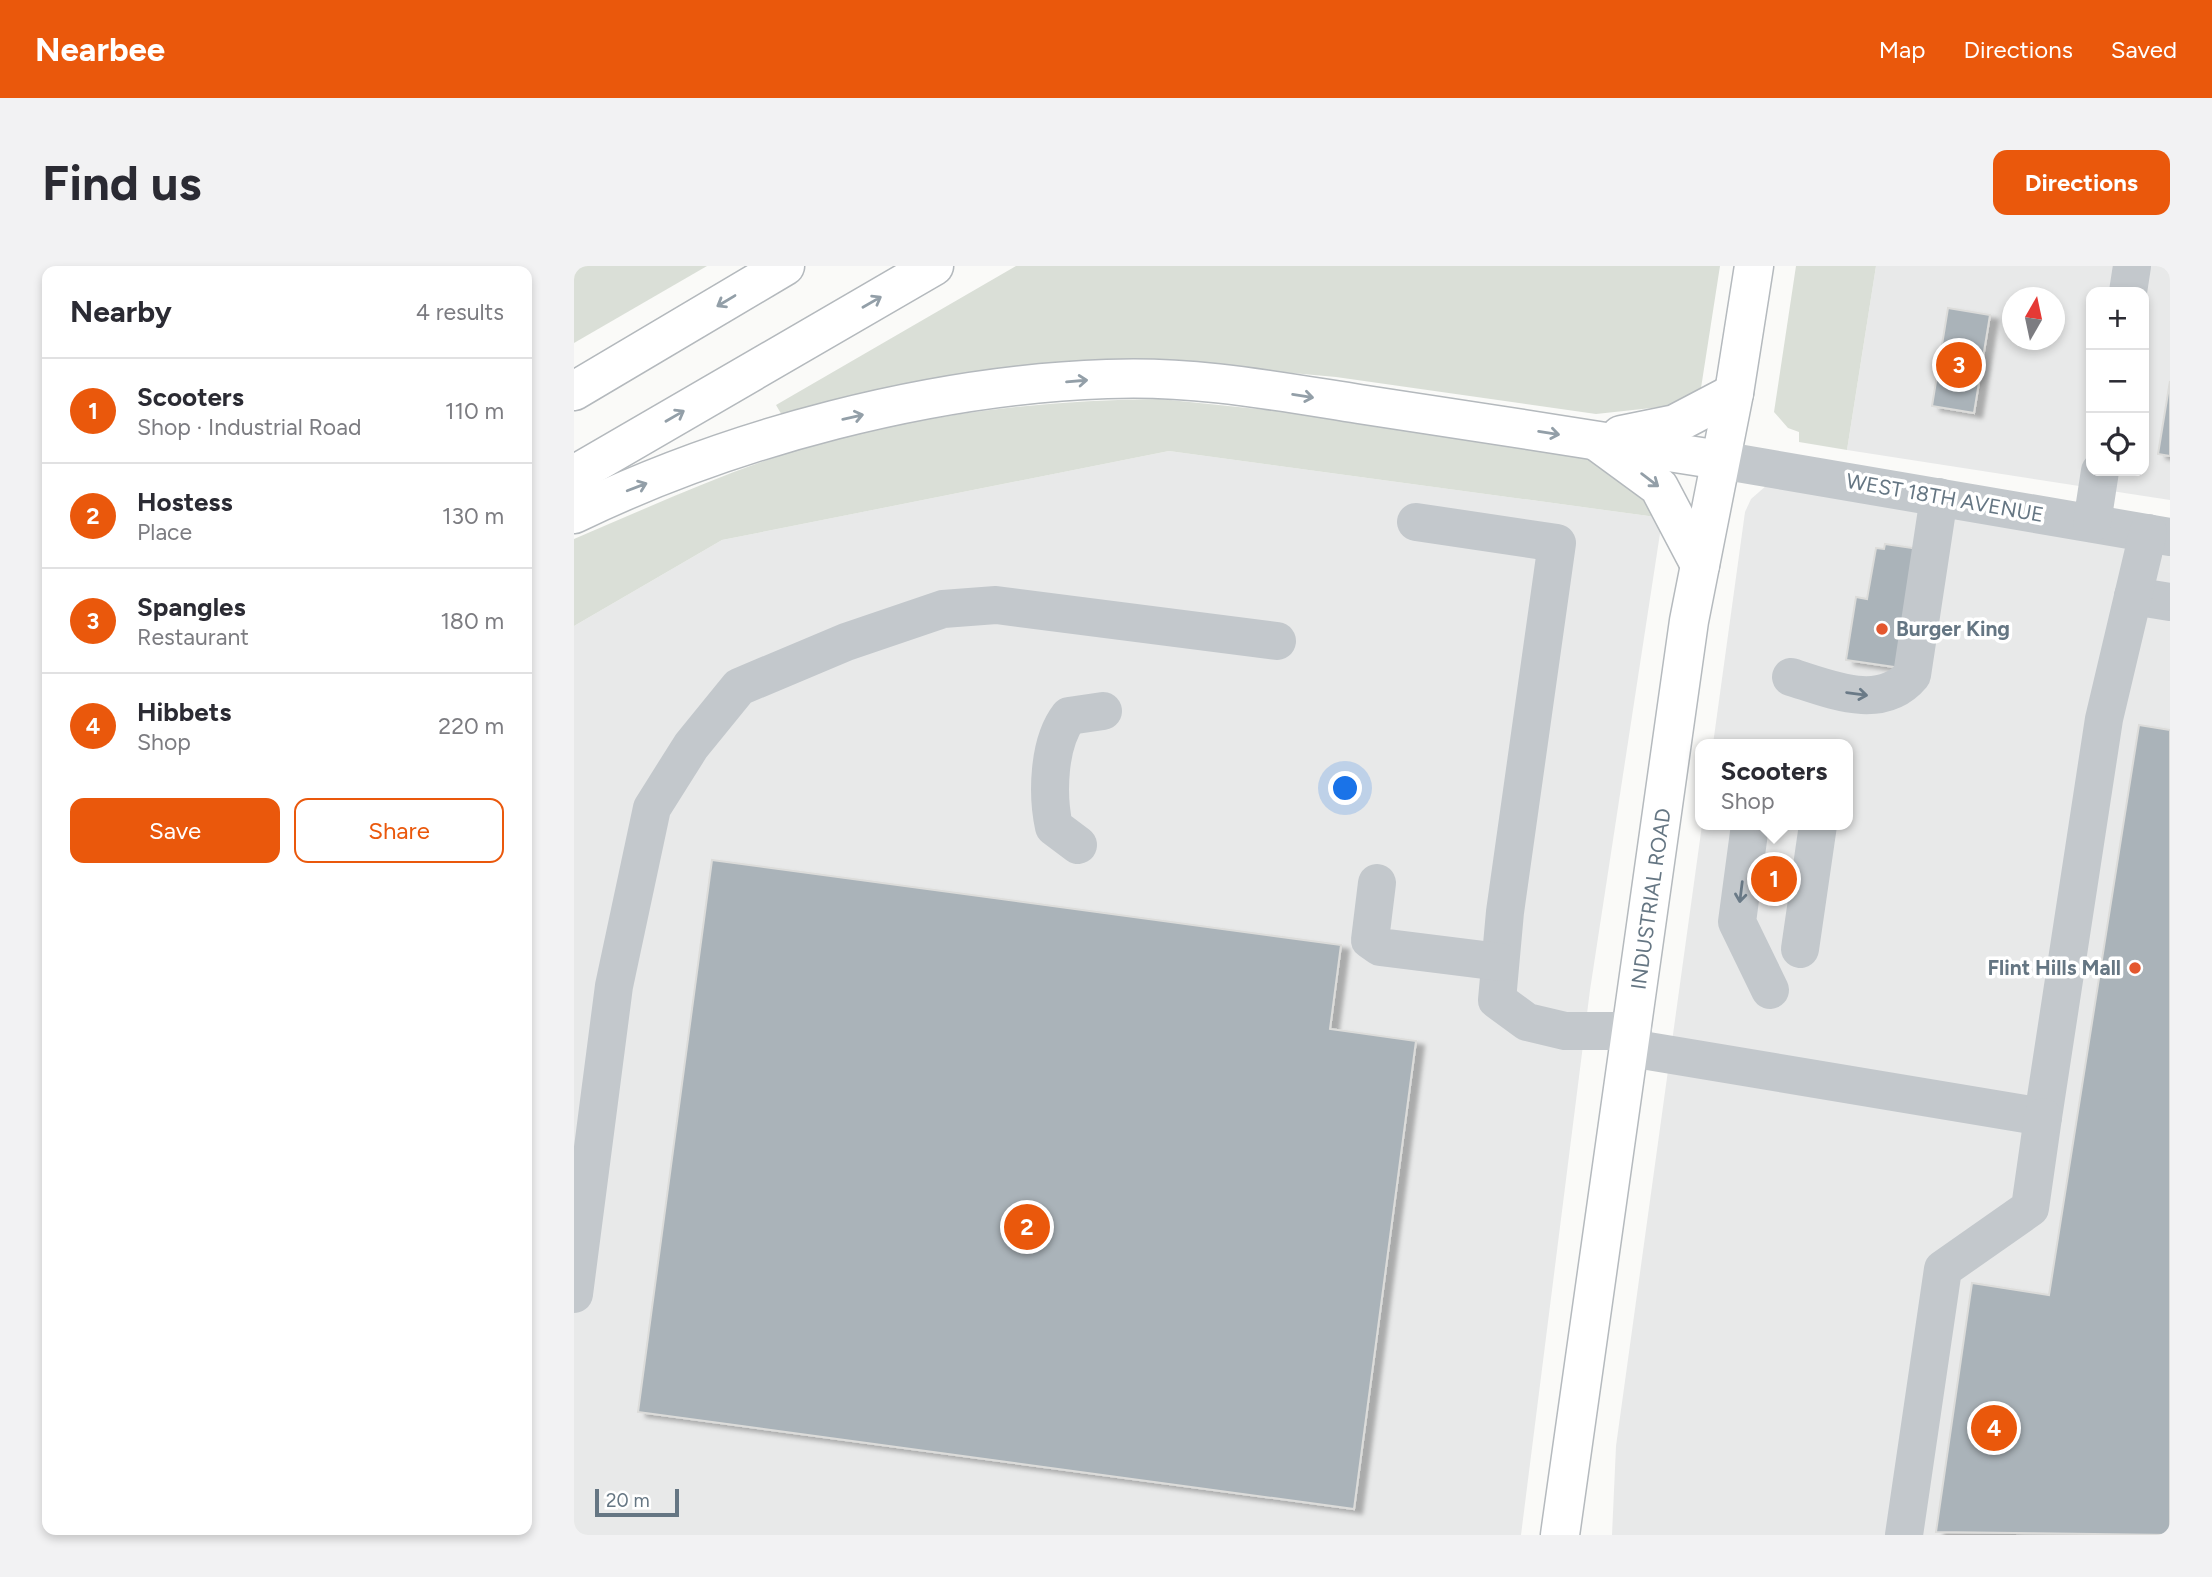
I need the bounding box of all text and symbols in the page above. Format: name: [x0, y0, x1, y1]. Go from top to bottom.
text: Nearbee: [35, 30, 165, 69]
text: Map: [1879, 35, 1925, 64]
text: Directions: [1963, 35, 2073, 64]
text: Saved: [2111, 35, 2177, 64]
button: Directions: [1993, 150, 2170, 215]
text: Find us: [42, 153, 201, 212]
north arrow: [2002, 287, 2065, 350]
map controls: [2086, 287, 2149, 476]
button: +: [2086, 287, 2149, 350]
text: Nearby: [70, 293, 172, 330]
one-way arrow: [717, 294, 737, 308]
one-way arrow: [862, 295, 882, 309]
text: 4 results: [416, 298, 504, 326]
pin: 3: [1936, 339, 1982, 391]
button: −: [2086, 350, 2149, 413]
one-way arrow: [1065, 374, 1088, 387]
text: Scooters: [137, 381, 244, 413]
one-way arrow: [1291, 389, 1314, 402]
text: 1: [88, 397, 98, 425]
text: 110 m: [445, 397, 504, 425]
one-way arrow: [665, 409, 685, 423]
one-way arrow: [841, 409, 864, 423]
text: Shop · Industrial Road: [137, 413, 361, 441]
button: locate: [2086, 413, 2149, 476]
one-way arrow: [1537, 427, 1560, 440]
street label: WEST 18TH AVENUE: [1844, 468, 2046, 527]
one-way arrow: [1640, 473, 1659, 487]
one-way arrow: [625, 480, 647, 493]
text: Hostess: [137, 486, 233, 518]
text: 2: [86, 502, 100, 530]
text: 130 m: [442, 502, 504, 530]
text: Place: [137, 518, 192, 546]
text: Spangles: [137, 591, 246, 623]
text: 3: [87, 607, 99, 635]
text: 180 m: [440, 607, 504, 635]
place label: Burger King: [1896, 616, 2010, 641]
marker: Burger King: [1874, 621, 1890, 637]
text: Restaurant: [137, 623, 249, 651]
one-way arrow: [1845, 688, 1868, 701]
text: Hibbets: [137, 696, 231, 728]
text: 4: [86, 712, 100, 740]
text: 220 m: [438, 712, 504, 740]
text: Shop: [137, 728, 191, 756]
popup: [1695, 739, 1853, 830]
text: Scooters: [1721, 755, 1827, 787]
your location: [1328, 771, 1362, 805]
text: Shop: [1721, 787, 1774, 815]
button: Save: [70, 798, 280, 863]
button: Share: [294, 798, 504, 863]
street label: INDUSTRIAL ROAD: [1625, 807, 1676, 991]
pin: 1: [1751, 853, 1797, 905]
one-way arrow: [1734, 880, 1747, 903]
place label: Flint Hills Mall: [1987, 955, 2121, 980]
marker: Flint Hills Mall: [2127, 960, 2143, 976]
pin: 2: [1004, 1201, 1050, 1253]
pin: 4: [1971, 1402, 2017, 1454]
scale bar: [595, 1486, 679, 1518]
text: 20 m: [606, 1489, 650, 1512]

